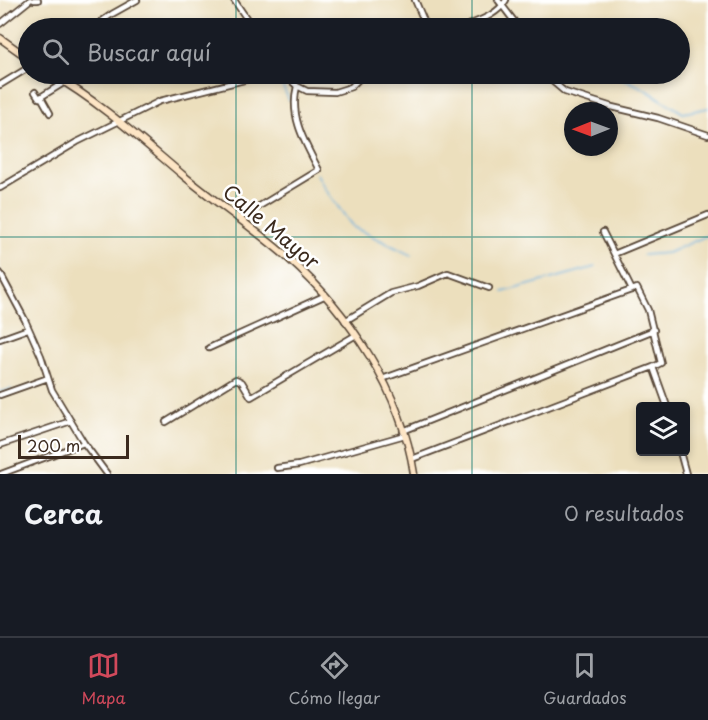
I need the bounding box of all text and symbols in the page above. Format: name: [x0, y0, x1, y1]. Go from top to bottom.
search box: [18, 18, 690, 84]
icon: search: [39, 35, 72, 68]
text: Buscar aquí: [87, 35, 211, 68]
north arrow: [564, 102, 618, 156]
street label: Calle Mayor: [217, 177, 327, 276]
map controls: [636, 402, 690, 456]
button: layers: [636, 402, 690, 456]
scale bar: [18, 432, 129, 460]
text: 200 m: [27, 433, 80, 457]
text: Cerca: [24, 494, 103, 533]
text: 0 resultados: [564, 498, 684, 528]
tab: Mapa: [82, 649, 126, 709]
tab: Cómo llegar: [289, 649, 380, 709]
tab: Guardados: [543, 649, 626, 709]

